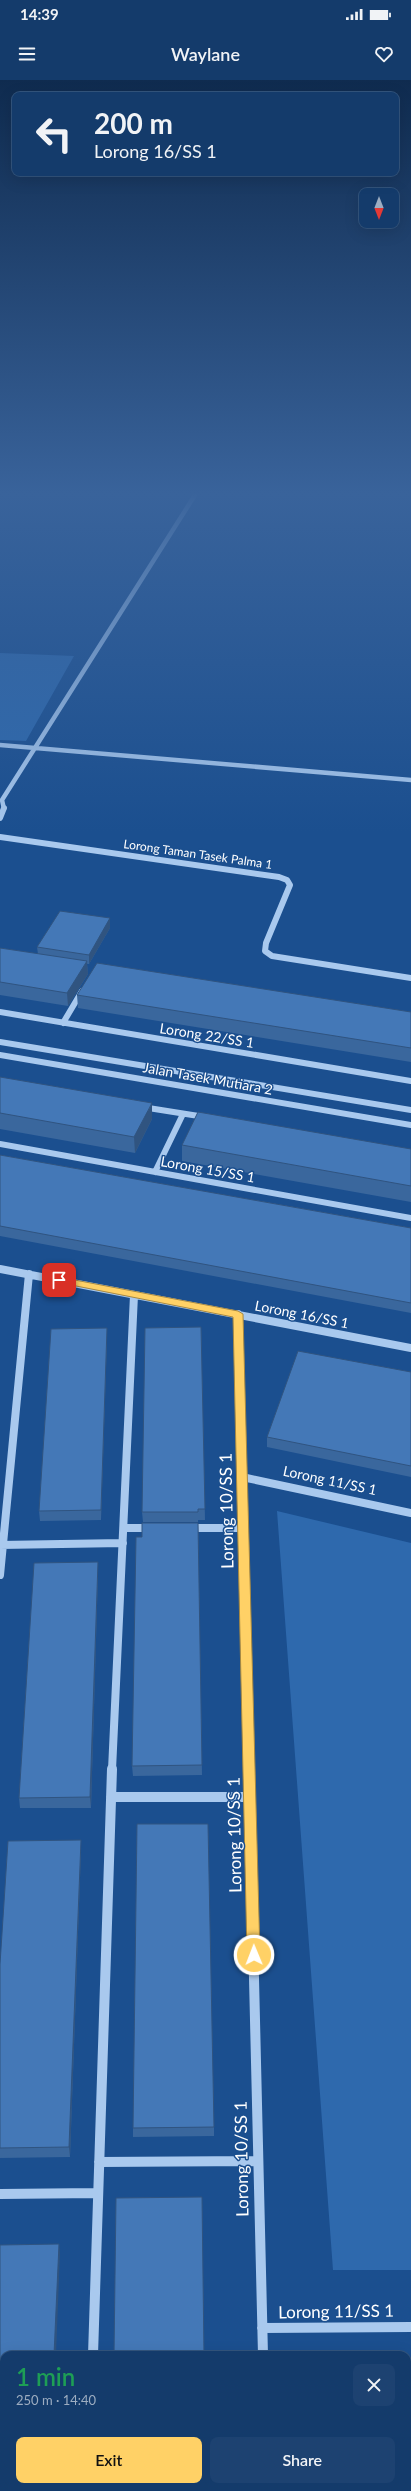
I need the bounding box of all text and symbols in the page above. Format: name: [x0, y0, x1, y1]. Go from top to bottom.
text: 14:39: [20, 5, 59, 23]
icon: menu: [16, 43, 38, 65]
text: Waylane: [171, 43, 240, 65]
icon: heart: [373, 43, 395, 65]
text: 200 m: [94, 106, 173, 140]
icon: left: [28, 108, 80, 160]
text: Lorong 16/SS 1: [94, 140, 217, 162]
north arrow: [359, 188, 399, 228]
map controls: [359, 188, 399, 228]
street label: Lorong Taman Tasek Palma 1: [123, 836, 273, 872]
street label: Lorong 22/SS 1: [159, 1019, 255, 1051]
street label: Jalan Tasek Mutiara 2: [142, 1058, 274, 1098]
street label: Lorong 15/SS 1: [159, 1152, 257, 1186]
pin: [42, 1263, 76, 1297]
icon: arrive: [48, 1269, 70, 1291]
street label: Lorong 16/SS 1: [253, 1297, 351, 1331]
street label: Lorong 10/SS 1: [214, 1453, 238, 1569]
street label: Lorong 11/SS 1: [282, 1462, 378, 1498]
street label: Lorong 10/SS 1: [222, 1777, 246, 1893]
position arrow: [233, 1934, 275, 1976]
street label: Lorong 10/SS 1: [229, 2101, 253, 2217]
street label: Lorong 11/SS 1: [278, 2299, 394, 2323]
text: 1 min: [16, 2362, 75, 2391]
button: close: [353, 2364, 395, 2406]
text: 250 m · 14:40: [16, 2392, 96, 2408]
button: Exit: [16, 2437, 202, 2483]
button: Share: [210, 2437, 395, 2483]

